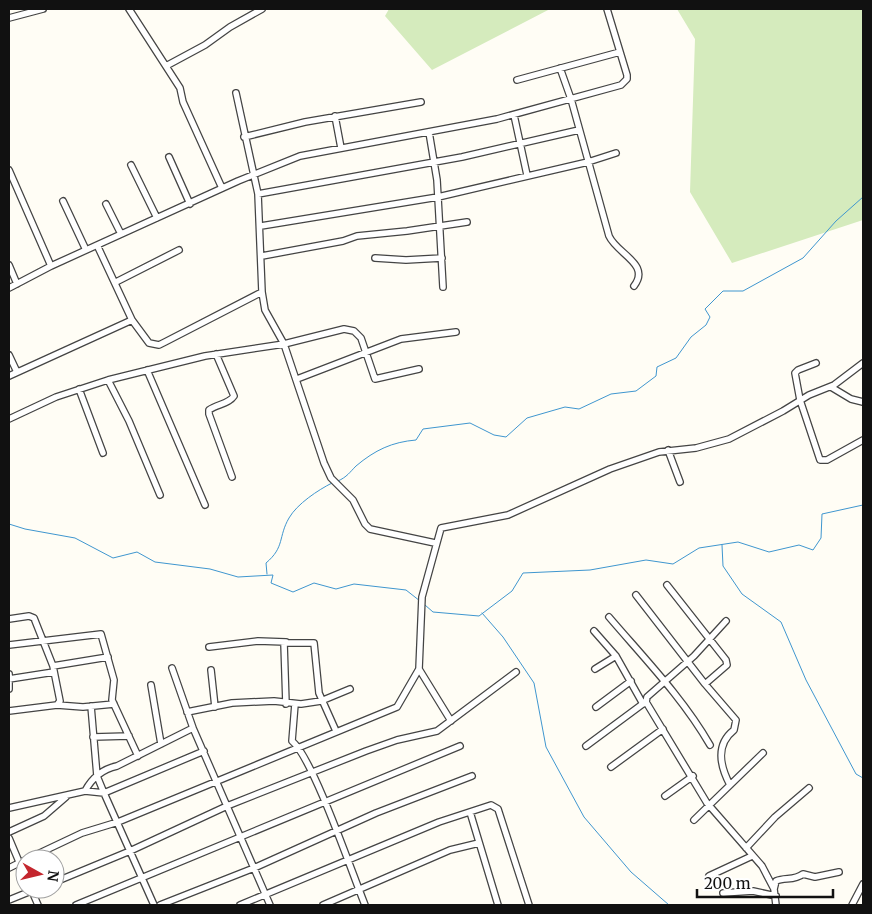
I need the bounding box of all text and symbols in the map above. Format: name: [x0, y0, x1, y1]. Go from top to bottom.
north arrow: [15, 849, 65, 899]
scale bar: [697, 866, 833, 898]
text: N: [43, 869, 63, 883]
text: 200 m: [704, 874, 751, 893]

